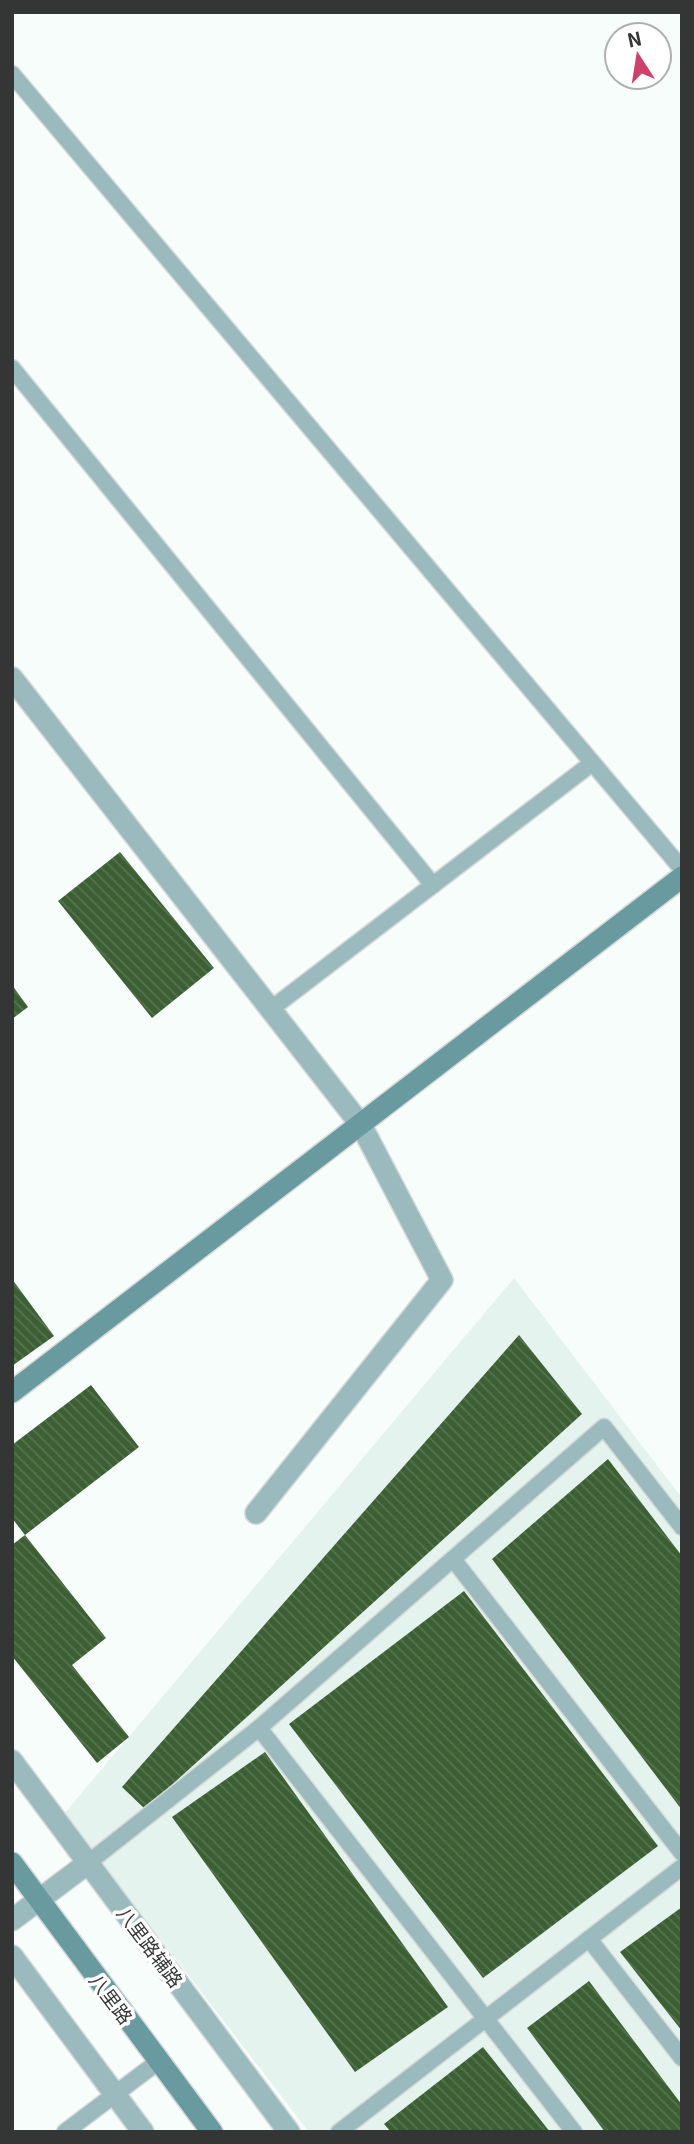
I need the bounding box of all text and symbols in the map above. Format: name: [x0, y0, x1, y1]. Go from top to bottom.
north arrow: [603, 21, 673, 91]
text: N: [624, 23, 644, 53]
street label: 八里路辅路: [112, 1900, 190, 1992]
street label: 八里路: [84, 1967, 140, 2029]

